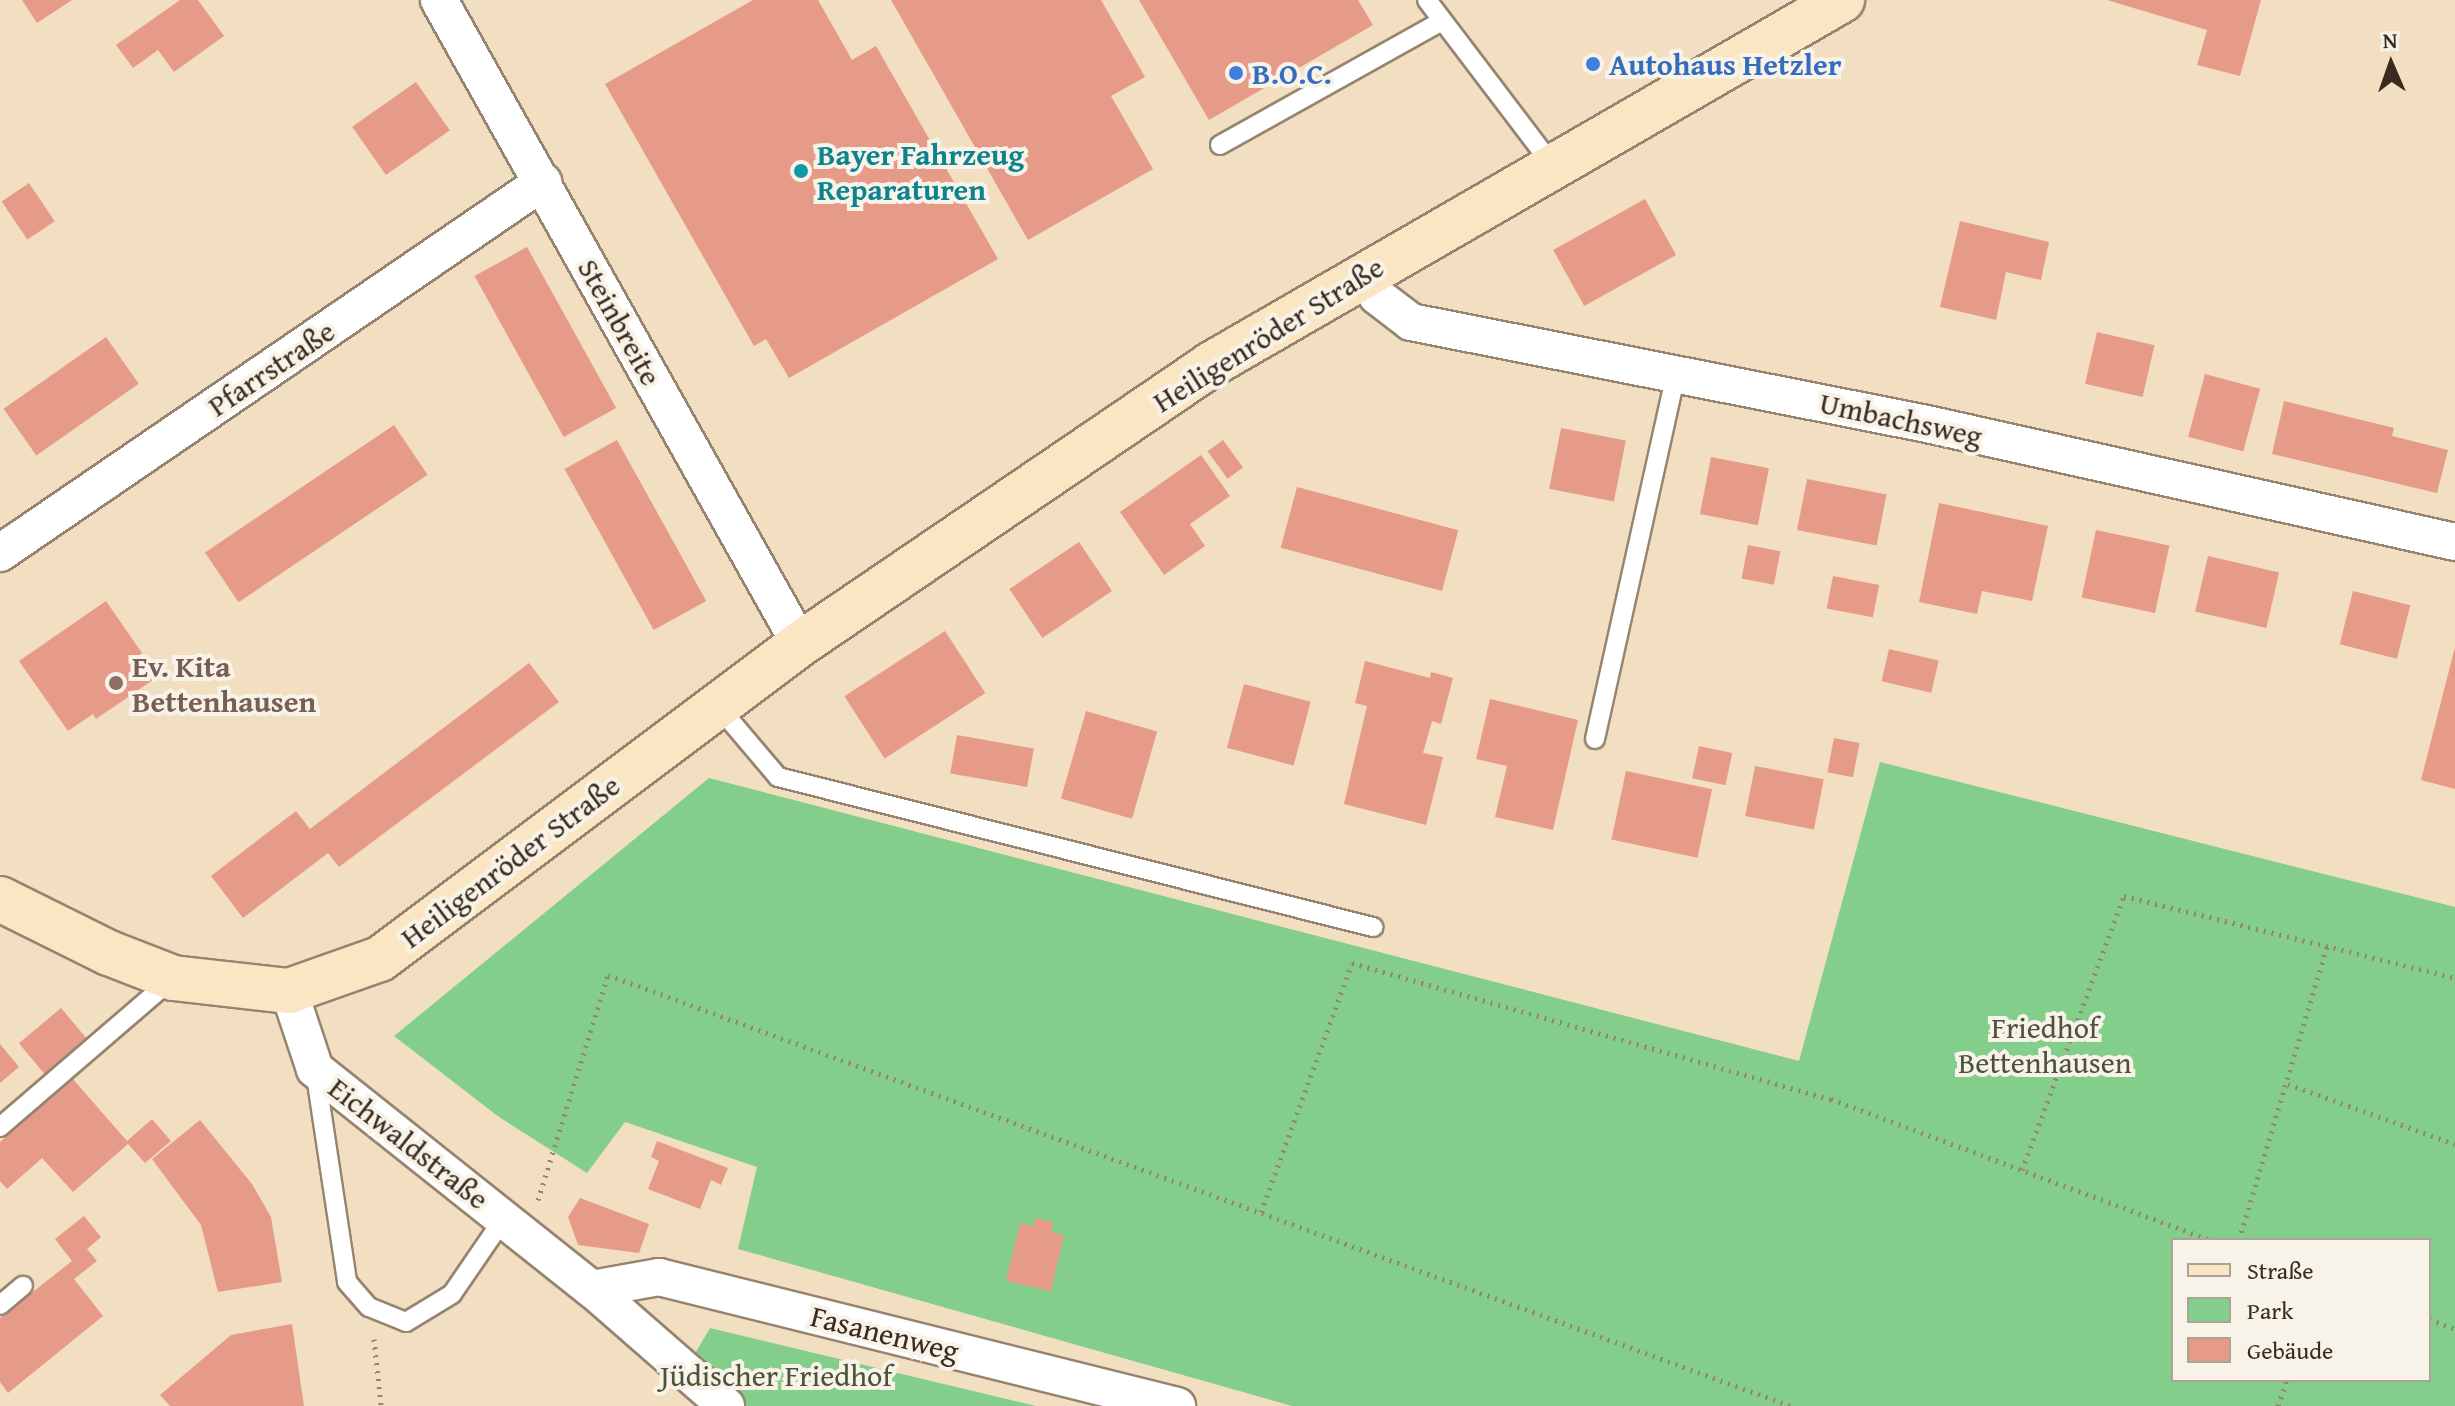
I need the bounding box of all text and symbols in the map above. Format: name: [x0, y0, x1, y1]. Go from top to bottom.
north arrow: [2351, 24, 2431, 104]
text: N: [2382, 24, 2398, 56]
place label: Autohaus Hetzler: [1609, 46, 1842, 82]
place label: B.O.C.: [1252, 55, 1332, 91]
marker: Autohaus Hetzler: [1584, 55, 1602, 73]
marker: B.O.C.: [1227, 64, 1245, 82]
place label: Bayer Fahrzeug Reparaturen: [817, 136, 1024, 206]
marker: Bayer Fahrzeug Reparaturen: [792, 162, 810, 180]
street label: Heiligenröder Straße: [1146, 249, 1390, 419]
street label: Steinbreite: [571, 252, 669, 392]
street label: Pfarrstraße: [201, 313, 341, 423]
street label: Umbachsweg: [1816, 384, 1986, 454]
place label: Ev. Kita Bettenhausen: [132, 648, 316, 718]
marker: Ev. Kita Bettenhausen: [107, 674, 125, 692]
street label: Heiligenröder Straße: [393, 767, 627, 955]
park label: Friedhof Bettenhausen: [1958, 1009, 2132, 1080]
street label: Eichwaldstraße: [322, 1069, 496, 1217]
legend: [2171, 1238, 2431, 1382]
text: Straße: [2247, 1253, 2314, 1288]
text: Park: [2247, 1293, 2293, 1328]
street label: Fasanenweg: [807, 1297, 963, 1369]
text: Gebäude: [2247, 1333, 2333, 1368]
park label: Jüdischer Friedhof: [660, 1357, 892, 1393]

